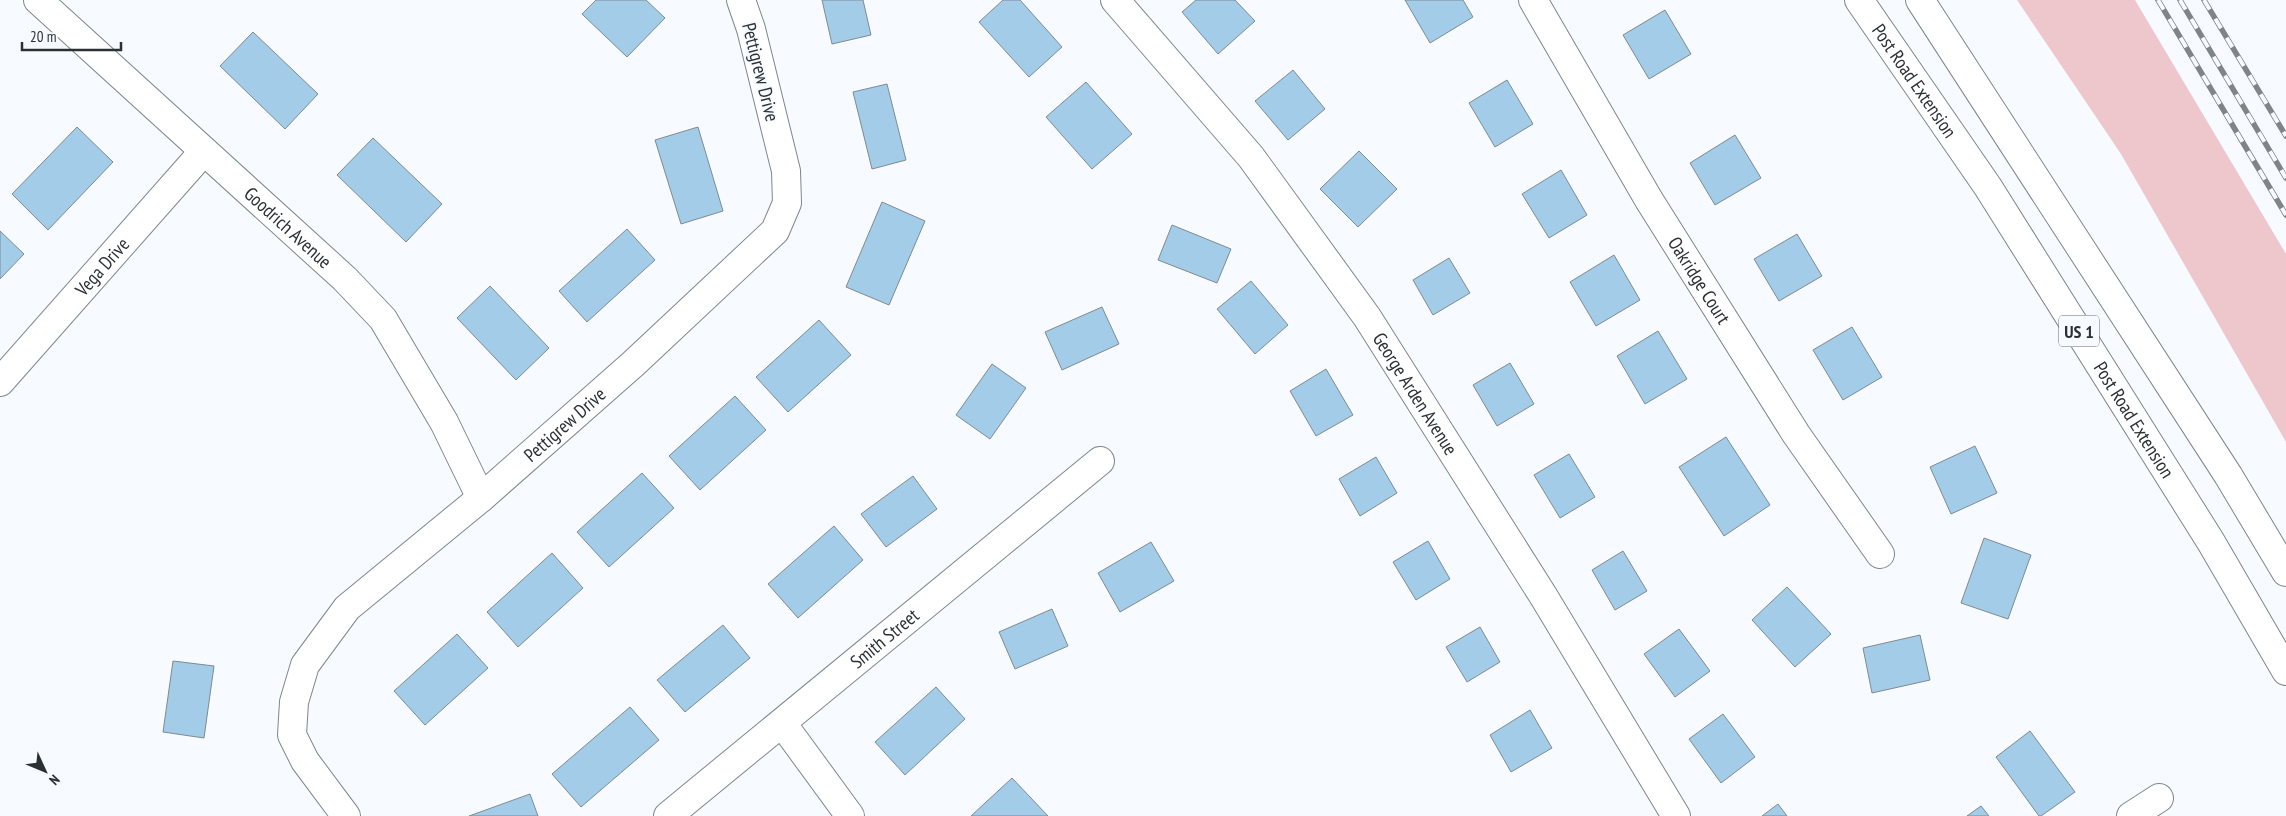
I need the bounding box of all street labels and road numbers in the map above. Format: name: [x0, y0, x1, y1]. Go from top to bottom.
street label: Post Road Extension: [1867, 19, 1962, 142]
street label: Pettigrew Drive: [737, 20, 785, 124]
street label: Goodrich Avenue: [239, 181, 337, 273]
street label: Vega Drive: [69, 232, 134, 301]
street label: Oakridge Court: [1663, 232, 1736, 329]
road number: US 1: [2059, 316, 2099, 346]
street label: George Arden Avenue: [1368, 328, 1463, 459]
street label: Post Road Extension: [2089, 357, 2180, 482]
street label: Pettigrew Drive: [519, 382, 611, 467]
street label: Smith Street: [845, 603, 924, 673]

